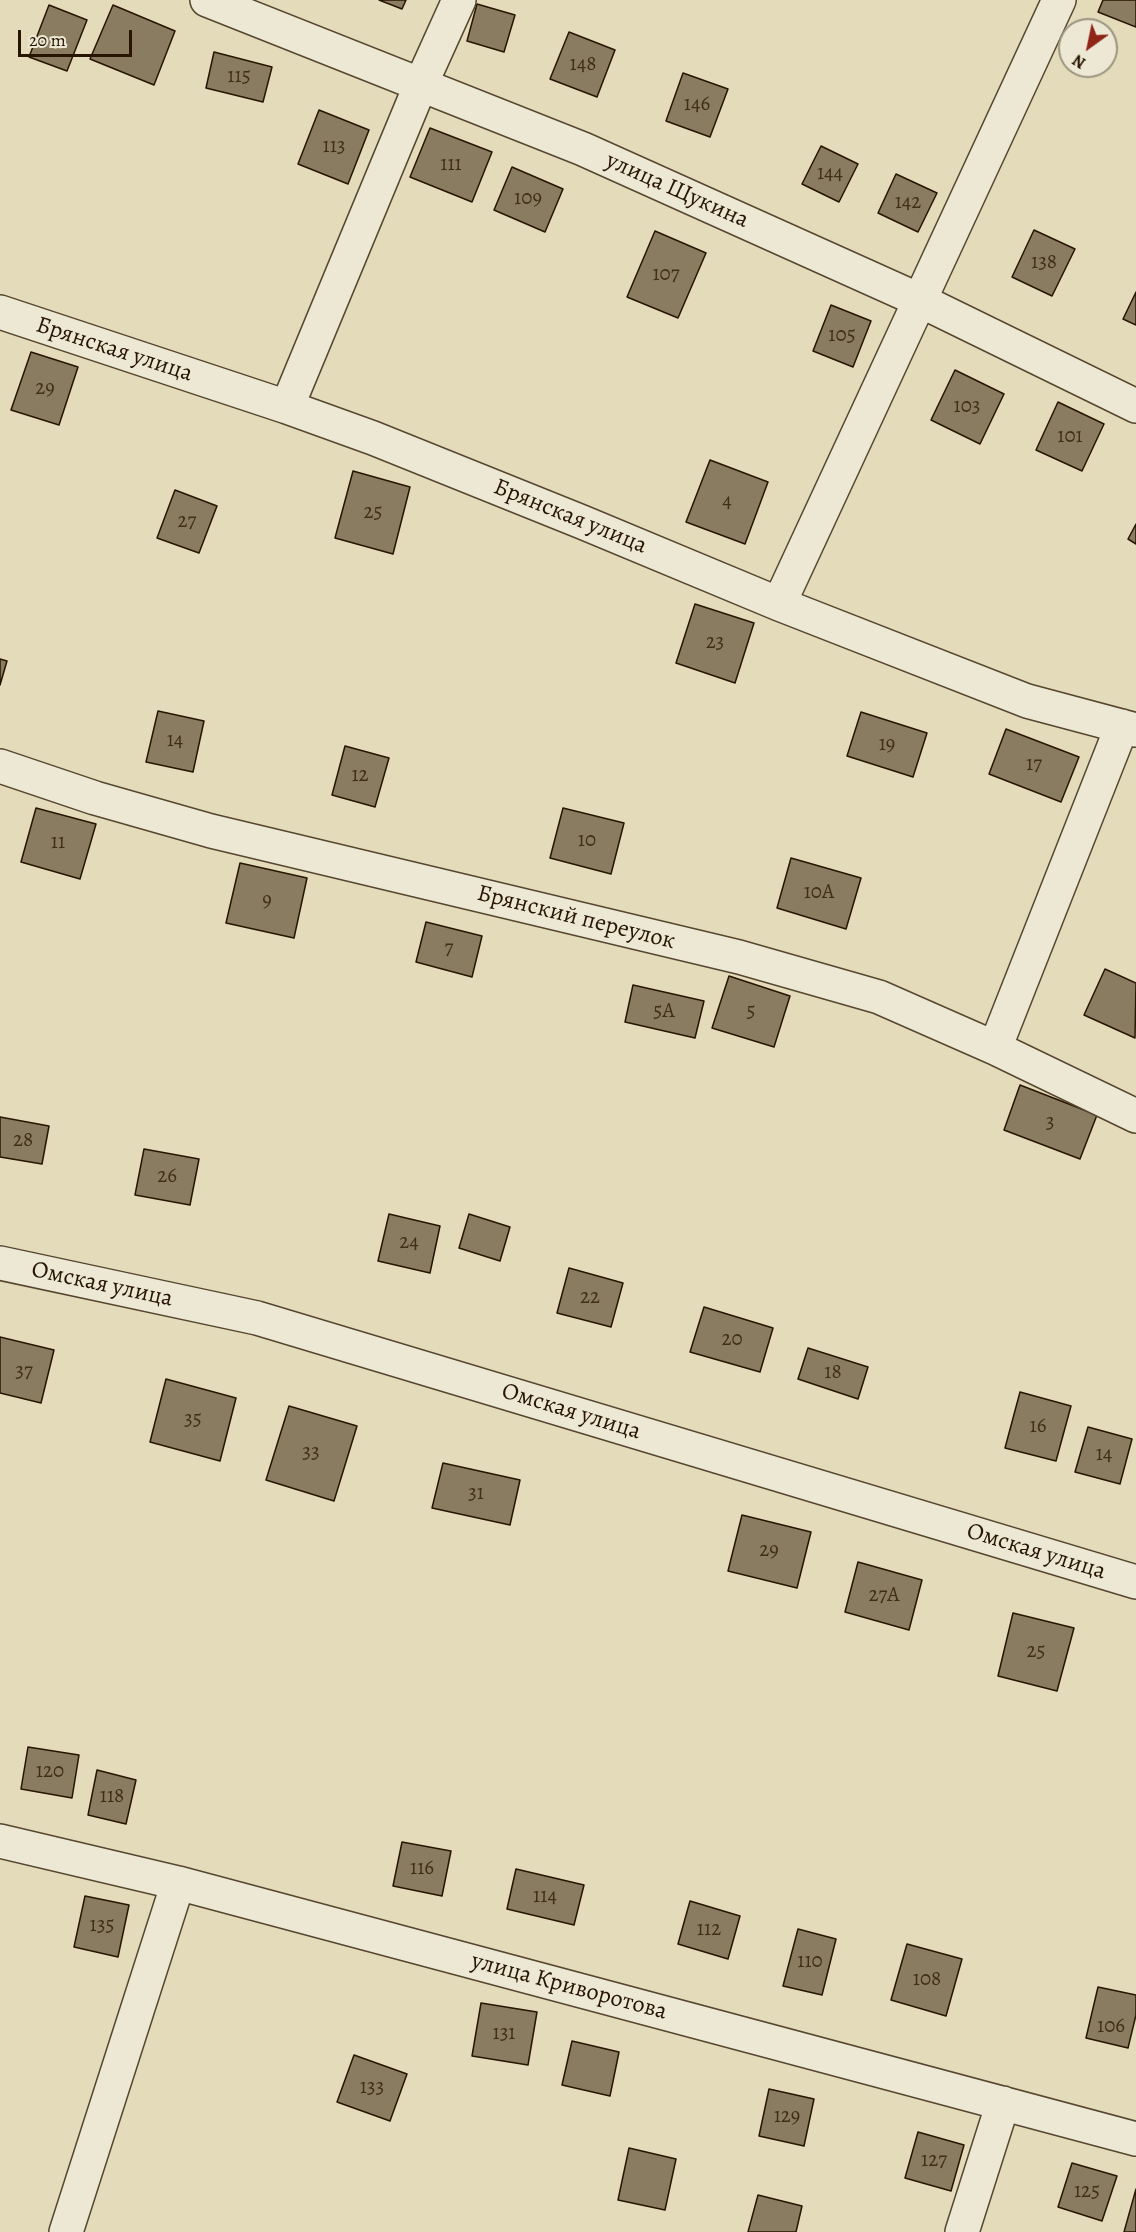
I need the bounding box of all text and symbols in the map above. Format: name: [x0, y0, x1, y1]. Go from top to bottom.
scale bar: [21, 18, 135, 56]
north arrow: [1058, 18, 1118, 78]
text: 20 m: [29, 28, 66, 52]
text: N: [1068, 49, 1090, 74]
house number: 148: [570, 52, 596, 78]
house number: 115: [227, 64, 251, 90]
house number: 146: [684, 92, 710, 118]
house number: 113: [322, 134, 346, 160]
street label: улица Щукина: [601, 147, 753, 235]
house number: 111: [440, 152, 462, 178]
house number: 144: [817, 161, 843, 187]
house number: 109: [514, 186, 542, 212]
house number: 142: [895, 190, 921, 216]
house number: 138: [1031, 250, 1057, 276]
house number: 107: [652, 262, 680, 288]
street label: Брянская улица: [32, 311, 196, 389]
house number: 105: [828, 323, 856, 349]
house number: 29: [35, 376, 55, 402]
house number: 103: [953, 394, 981, 420]
house number: 101: [1057, 424, 1083, 450]
street label: Брянская улица: [489, 473, 651, 561]
house number: 4: [722, 489, 732, 515]
house number: 25: [363, 500, 383, 526]
house number: 27: [178, 509, 196, 535]
house number: 23: [706, 630, 724, 656]
house number: 14: [167, 728, 183, 754]
house number: 19: [879, 732, 895, 758]
house number: 17: [1026, 752, 1042, 778]
house number: 12: [351, 763, 369, 789]
house number: 10: [578, 828, 596, 854]
house number: 11: [51, 830, 65, 856]
street label: Брянский переулок: [474, 879, 678, 957]
house number: 10А: [804, 880, 834, 906]
house number: 9: [262, 888, 272, 914]
house number: 7: [445, 936, 453, 962]
house number: 5А: [653, 999, 675, 1025]
house number: 5: [746, 999, 756, 1025]
house number: 3: [1046, 1110, 1054, 1136]
house number: 28: [13, 1128, 33, 1154]
house number: 26: [157, 1164, 177, 1190]
house number: 24: [399, 1230, 419, 1256]
street label: Омская улица: [29, 1256, 175, 1314]
house number: 22: [580, 1285, 600, 1311]
house number: 20: [721, 1327, 743, 1353]
house number: 37: [15, 1359, 33, 1385]
house number: 18: [824, 1360, 842, 1386]
street label: Омская улица: [498, 1377, 644, 1447]
house number: 35: [184, 1407, 202, 1433]
house number: 16: [1030, 1414, 1046, 1440]
house number: 33: [302, 1440, 320, 1466]
house number: 14: [1096, 1442, 1112, 1468]
house number: 31: [468, 1481, 484, 1507]
street label: Омская улица: [963, 1517, 1109, 1587]
house number: 29: [759, 1538, 779, 1564]
house number: 27А: [868, 1583, 900, 1609]
house number: 25: [1026, 1639, 1046, 1665]
house number: 120: [36, 1759, 64, 1785]
house number: 118: [100, 1784, 124, 1810]
house number: 116: [410, 1856, 434, 1882]
house number: 114: [533, 1884, 557, 1910]
house number: 135: [90, 1913, 114, 1939]
house number: 112: [697, 1917, 721, 1943]
street label: улица Криворотова: [468, 1947, 670, 2027]
house number: 110: [797, 1949, 823, 1975]
house number: 108: [913, 1967, 941, 1993]
house number: 106: [1097, 2014, 1125, 2040]
house number: 131: [492, 2021, 516, 2047]
house number: 133: [360, 2075, 384, 2101]
house number: 129: [774, 2104, 800, 2130]
house number: 127: [921, 2148, 947, 2174]
house number: 125: [1074, 2179, 1100, 2205]

